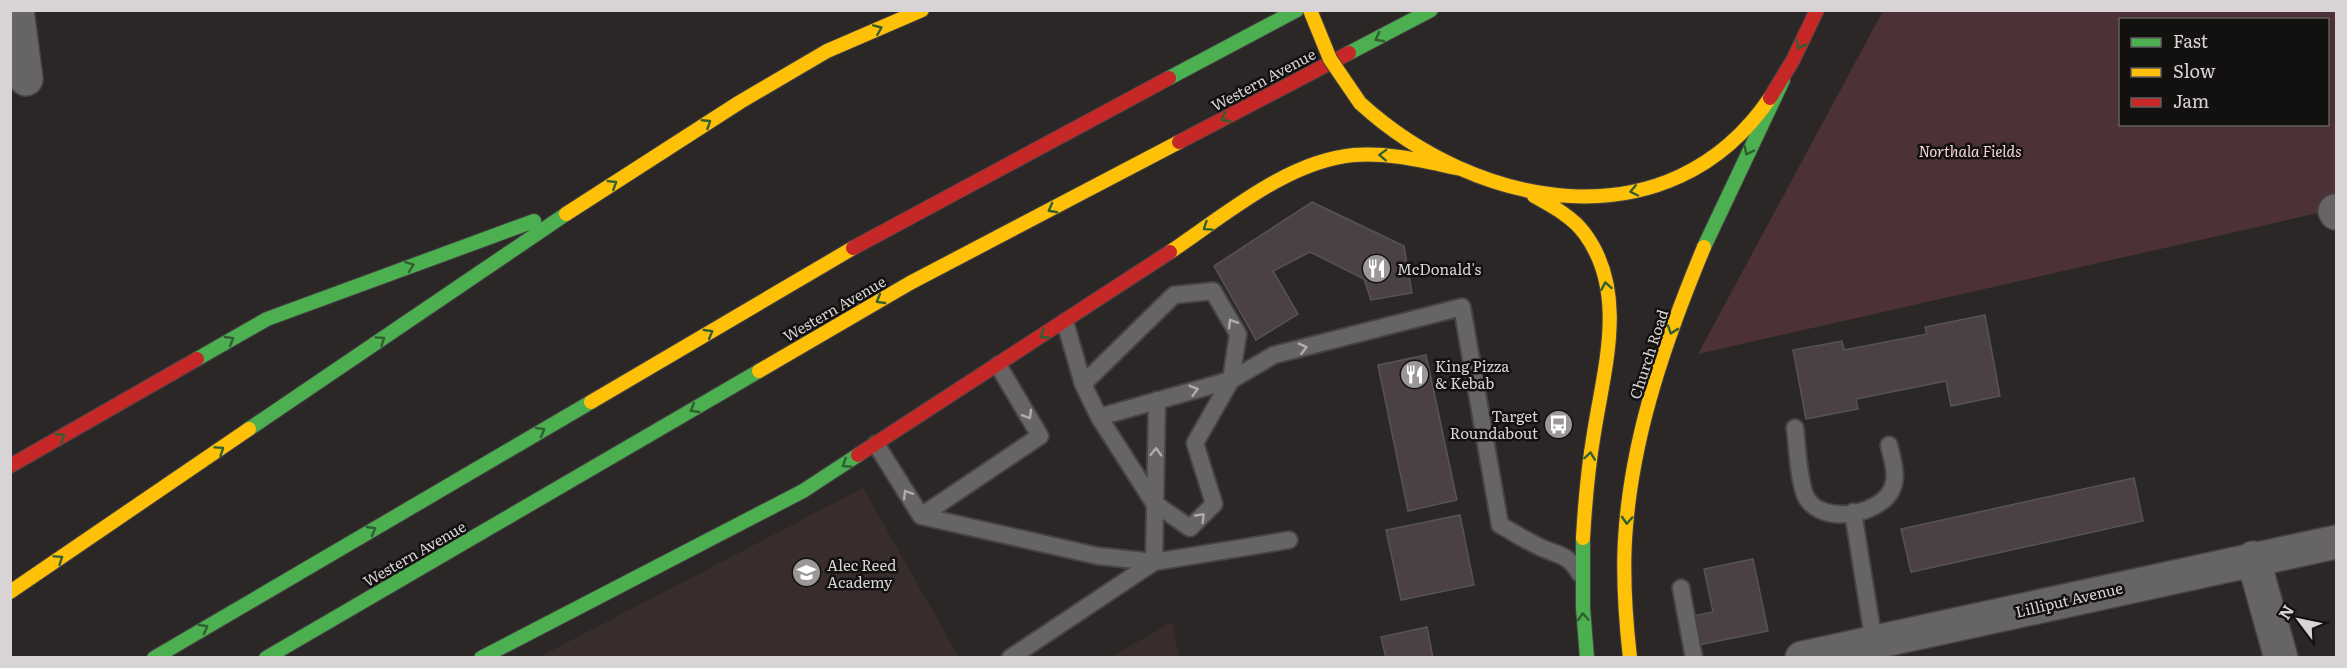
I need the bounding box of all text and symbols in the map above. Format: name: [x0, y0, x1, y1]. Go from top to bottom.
legend: [2119, 18, 2329, 126]
one-way arrow: [871, 25, 882, 37]
text: Fast: [2173, 27, 2209, 54]
one-way arrow: [1374, 30, 1385, 42]
one-way arrow: [1796, 39, 1808, 50]
street label: Western Avenue: [1207, 42, 1320, 116]
text: Slow: [2173, 57, 2216, 84]
text: Jam: [2173, 87, 2209, 114]
one-way arrow: [1221, 111, 1231, 122]
one-way arrow: [701, 120, 712, 131]
park label: Northala Fields: [1918, 139, 2022, 162]
one-way arrow: [1744, 145, 1756, 156]
one-way arrow: [1379, 149, 1388, 162]
one-way arrow: [607, 180, 617, 192]
one-way arrow: [1629, 184, 1639, 197]
one-way arrow: [1048, 201, 1059, 213]
one-way arrow: [1203, 220, 1214, 231]
restaurant icon: McDonald's: [1360, 252, 1392, 284]
place label: McDonald's: [1397, 257, 1481, 280]
one-way arrow: [405, 261, 415, 274]
street label: Western Avenue: [778, 269, 890, 347]
one-way arrow: [1600, 281, 1613, 291]
one-way arrow: [876, 293, 886, 305]
street label: Church Road: [1623, 306, 1673, 402]
one-way arrow: [1228, 319, 1239, 329]
one-way arrow: [1667, 325, 1680, 335]
one-way arrow: [703, 328, 713, 340]
one-way arrow: [1040, 328, 1051, 339]
one-way arrow: [224, 335, 234, 347]
one-way arrow: [375, 336, 386, 347]
one-way arrow: [1298, 342, 1308, 355]
place label: King Pizza & Kebab: [1435, 354, 1510, 394]
restaurant icon: King Pizza & Kebab: [1398, 358, 1430, 390]
one-way arrow: [1188, 385, 1199, 397]
one-way arrow: [690, 402, 700, 413]
place label: Target Roundabout: [1450, 404, 1538, 444]
bus stop icon: Target Roundabout: [1543, 408, 1575, 440]
one-way arrow: [1020, 409, 1032, 419]
one-way arrow: [535, 427, 545, 438]
one-way arrow: [55, 433, 65, 444]
one-way arrow: [213, 446, 224, 457]
one-way arrow: [1149, 447, 1162, 456]
one-way arrow: [1584, 451, 1596, 460]
one-way arrow: [841, 457, 852, 468]
one-way arrow: [902, 490, 914, 500]
street label: Western Avenue: [358, 514, 470, 592]
one-way arrow: [1193, 514, 1204, 525]
one-way arrow: [1621, 515, 1634, 524]
one-way arrow: [366, 525, 377, 537]
place label: Alec Reed Academy: [827, 553, 896, 593]
one-way arrow: [52, 555, 63, 566]
school or university icon: Alec Reed Academy: [790, 557, 822, 589]
street label: Lilliput Avenue: [2013, 575, 2125, 623]
north arrow: [2269, 590, 2329, 650]
text: N: [2272, 599, 2299, 624]
one-way arrow: [1576, 613, 1589, 622]
one-way arrow: [198, 624, 208, 635]

